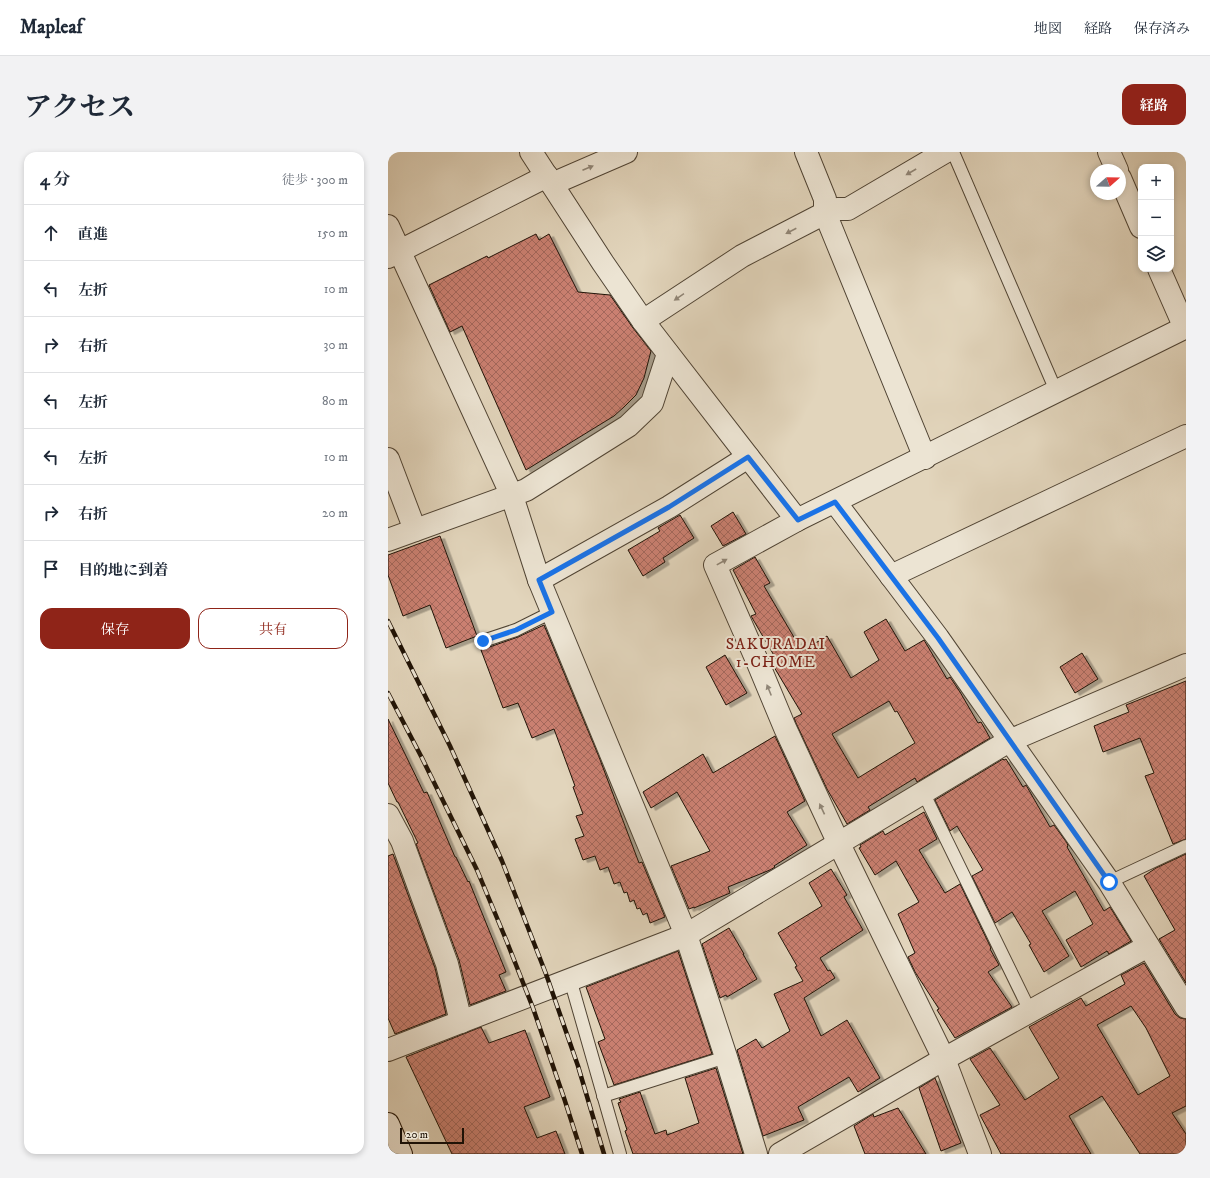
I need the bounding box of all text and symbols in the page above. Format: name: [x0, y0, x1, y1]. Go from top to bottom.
text: Mapleaf: [20, 16, 83, 39]
text: 地図: [1034, 20, 1062, 38]
text: 経路: [1084, 20, 1112, 38]
text: 保存済み: [1134, 20, 1190, 38]
button: 経路: [1122, 84, 1186, 125]
text: アクセス: [24, 90, 135, 125]
north arrow: [1090, 164, 1126, 200]
map controls: [1138, 164, 1174, 272]
button: +: [1138, 164, 1174, 200]
one-way arrow: [583, 165, 595, 171]
one-way arrow: [905, 168, 917, 175]
text: 4 分: [40, 169, 70, 191]
text: 徒歩 · 300 m: [282, 172, 348, 188]
button: −: [1138, 200, 1174, 236]
icon: ahead: [40, 222, 62, 244]
text: 直進: [78, 225, 108, 244]
text: 150 m: [317, 225, 348, 241]
one-way arrow: [785, 227, 797, 234]
button: layers: [1138, 236, 1174, 272]
icon: left: [40, 278, 62, 300]
text: 左折: [78, 281, 108, 300]
text: 10 m: [324, 281, 348, 297]
one-way arrow: [674, 293, 684, 301]
icon: right: [40, 334, 62, 356]
text: 右折: [78, 337, 108, 356]
text: 30 m: [324, 337, 348, 353]
icon: left: [40, 390, 62, 412]
text: 左折: [78, 393, 108, 412]
text: 80 m: [322, 393, 348, 409]
icon: left: [40, 446, 62, 468]
text: 左折: [78, 449, 108, 468]
text: 10 m: [324, 449, 348, 465]
icon: right: [40, 502, 62, 524]
text: 右折: [78, 505, 108, 524]
text: 20 m: [322, 505, 348, 521]
icon: arrive: [40, 558, 62, 580]
one-way arrow: [716, 558, 728, 565]
text: 目的地に到着: [78, 561, 168, 580]
button: 保存: [40, 608, 190, 649]
button: 共有: [198, 608, 348, 649]
route end: [474, 632, 492, 650]
district label: SAKURADAI 1-CHOME: [726, 634, 826, 672]
one-way arrow: [765, 684, 771, 696]
one-way arrow: [819, 803, 825, 814]
route start: [1100, 873, 1118, 891]
scale bar: [400, 1126, 464, 1145]
text: 20 m: [406, 1128, 428, 1142]

